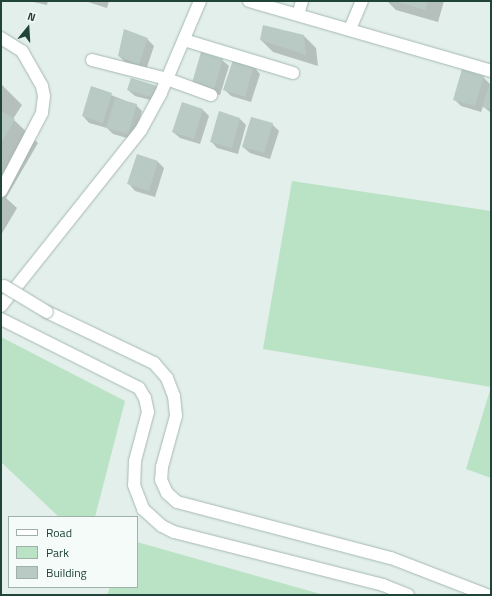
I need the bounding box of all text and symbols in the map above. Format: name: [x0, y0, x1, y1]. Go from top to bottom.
north arrow: [8, 8, 48, 48]
text: N: [26, 8, 38, 25]
legend: [8, 516, 138, 588]
text: Road: [46, 523, 72, 542]
text: Park: [46, 543, 69, 562]
text: Building: [46, 563, 87, 582]

